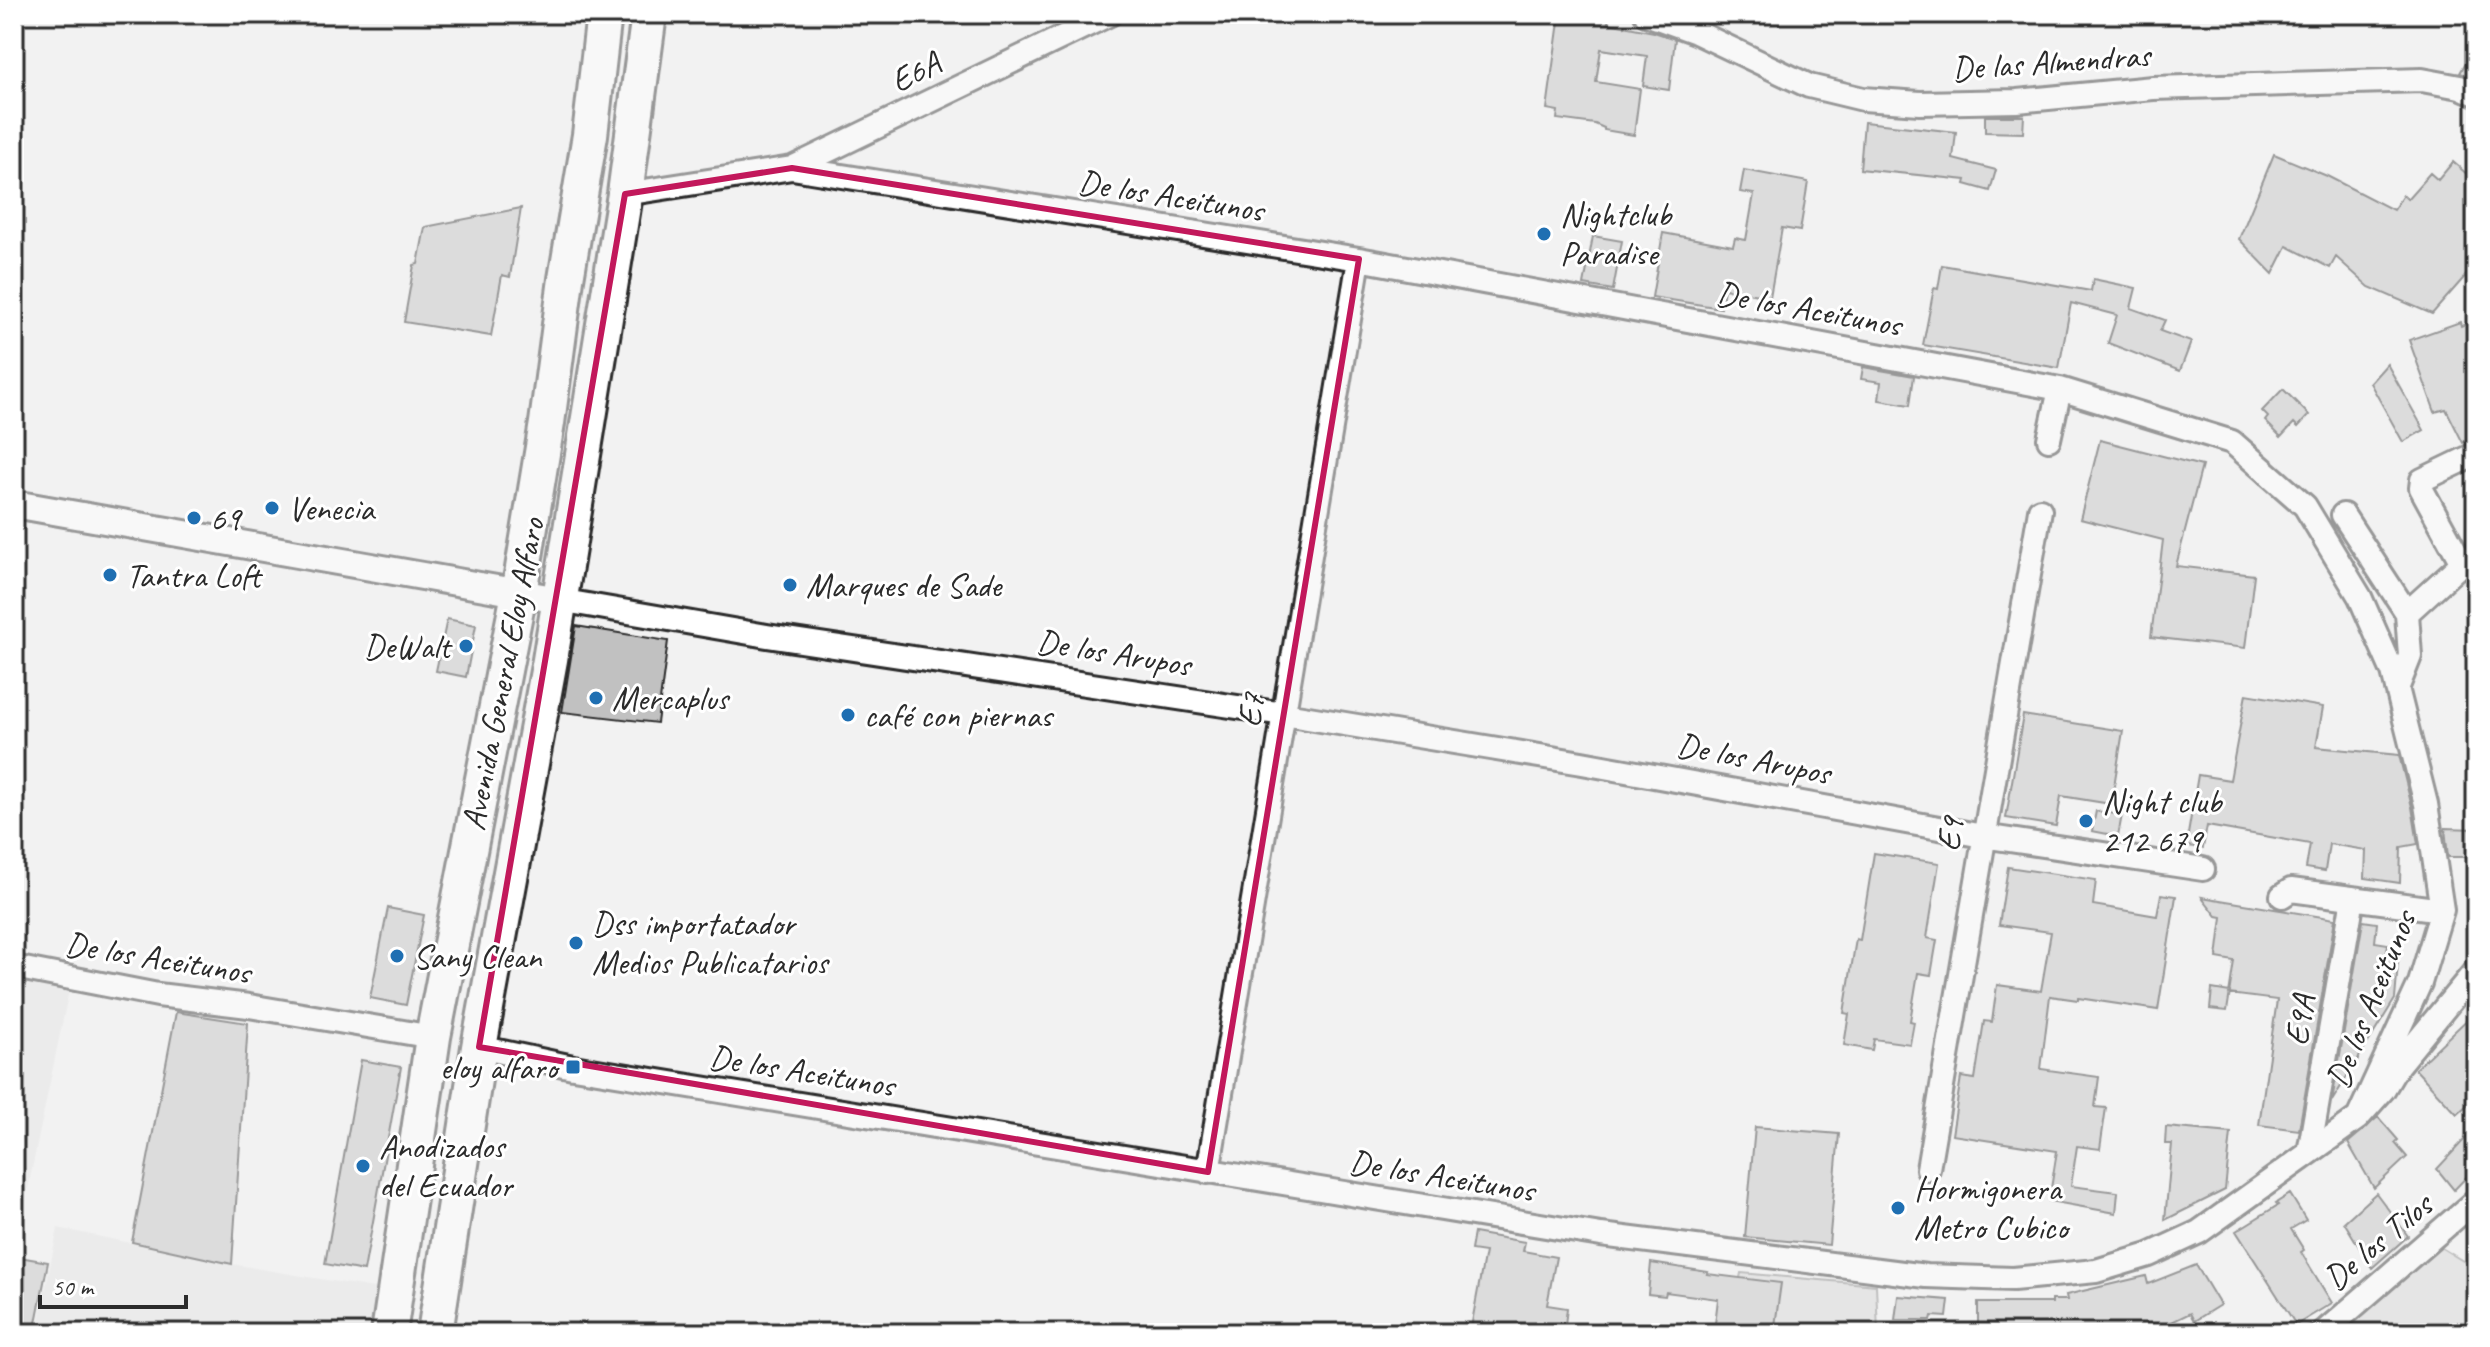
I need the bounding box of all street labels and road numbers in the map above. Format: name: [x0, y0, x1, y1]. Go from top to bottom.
street label: De las Almendras: [1950, 33, 2154, 90]
street label: E6A: [883, 40, 949, 102]
street label: De los Aceitunos: [1075, 160, 1270, 232]
street label: De los Aceitunos: [1713, 271, 1908, 346]
street label: Avenida General Eloy Alfaro: [451, 513, 554, 834]
street label: De los Arupos: [1034, 619, 1196, 686]
street label: E7: [1227, 689, 1275, 730]
street label: De los Arupos: [1674, 723, 1837, 795]
street label: E9: [1925, 811, 1974, 854]
street label: De los Aceitunos: [2316, 901, 2427, 1094]
street label: De los Aceitunos: [62, 922, 257, 994]
street label: E9A: [2274, 990, 2325, 1049]
street label: De los Aceitunos: [706, 1035, 901, 1107]
street label: De los Aceitunos: [1346, 1140, 1541, 1212]
street label: De los Tilos: [2314, 1182, 2443, 1299]

